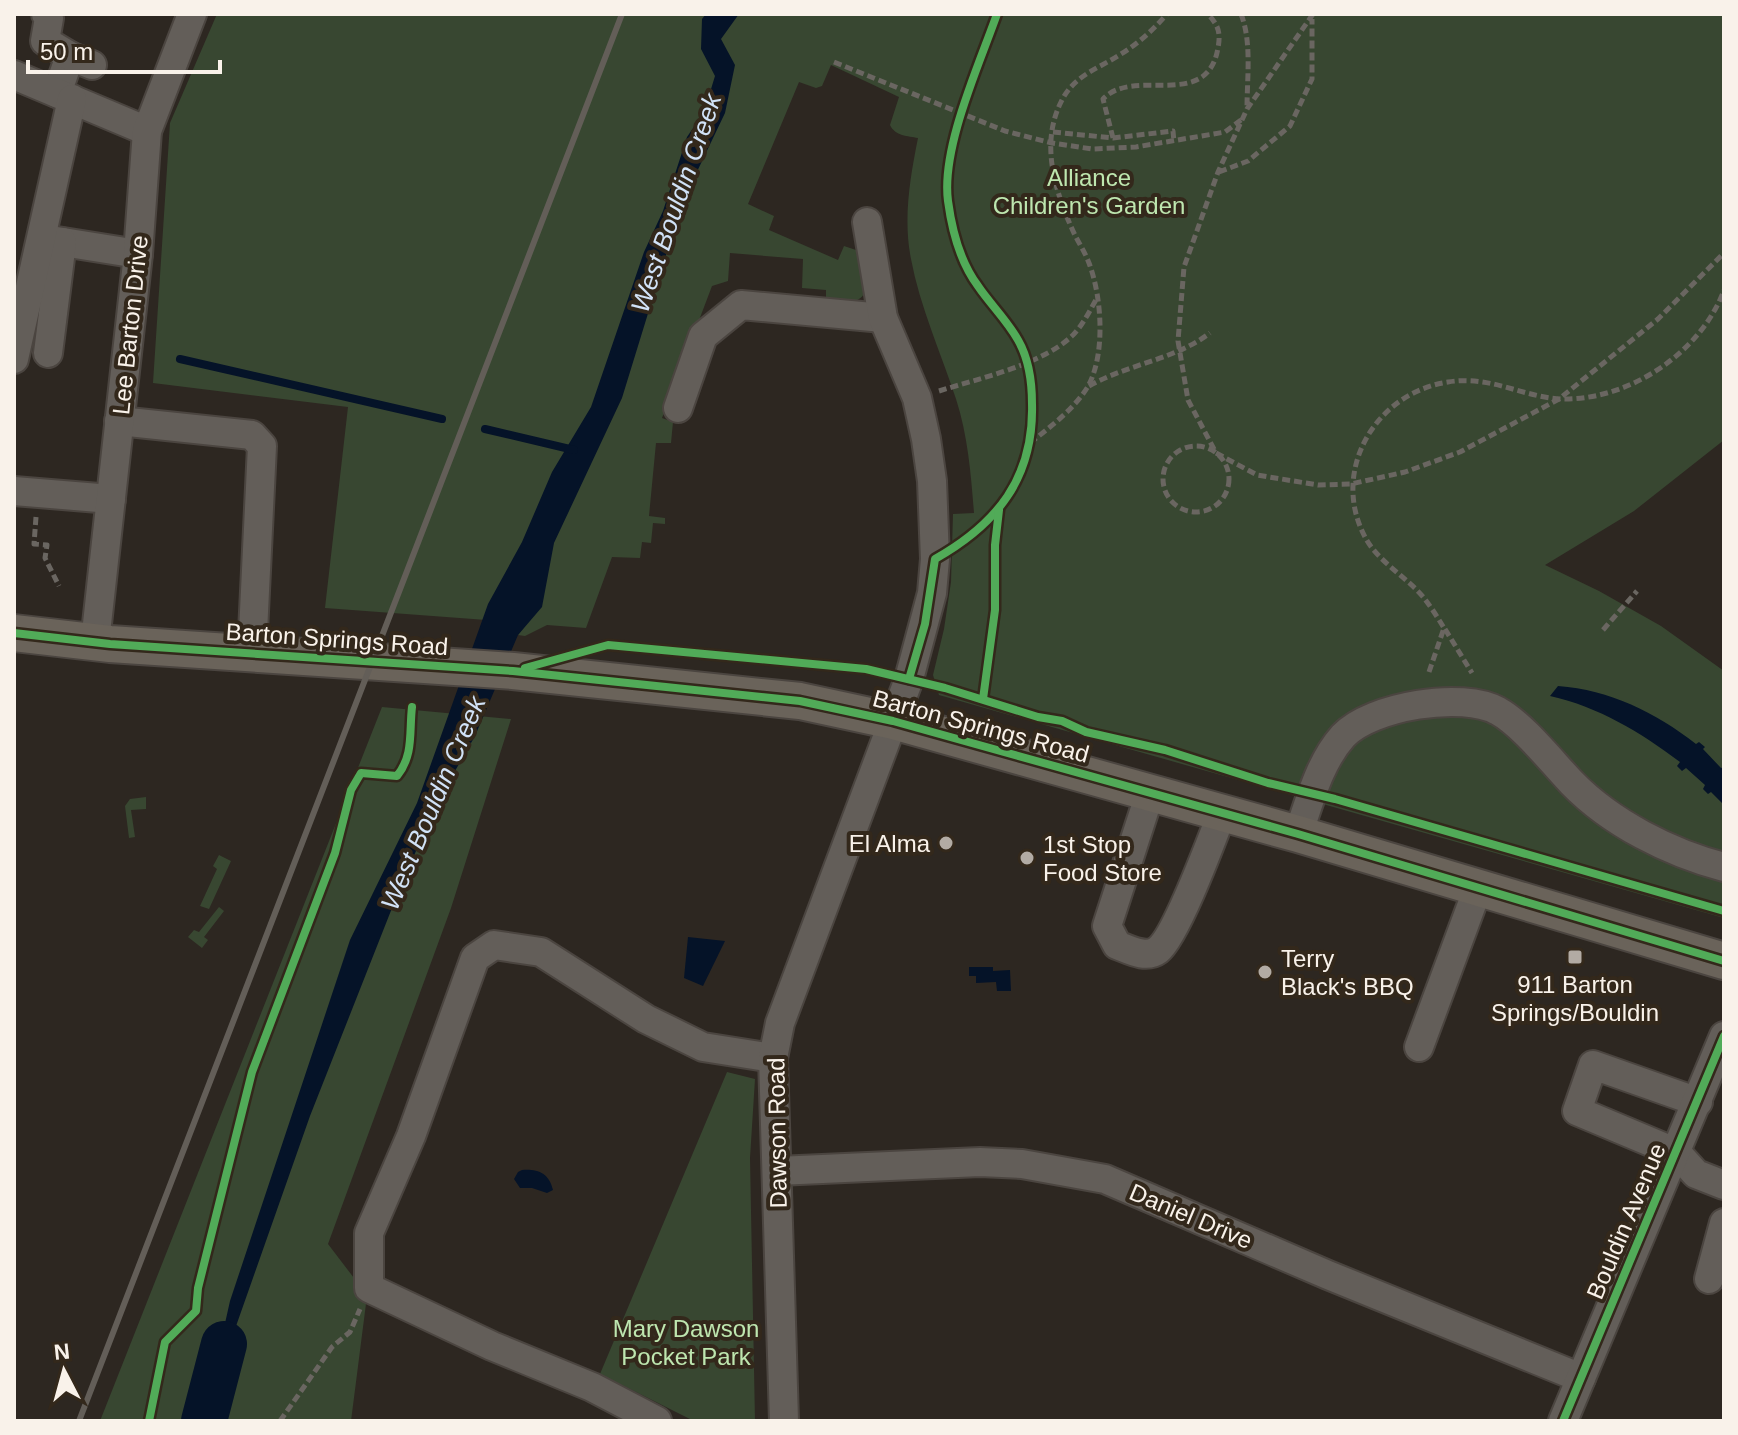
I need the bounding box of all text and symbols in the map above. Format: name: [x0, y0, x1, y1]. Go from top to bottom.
scale bar: [28, 24, 220, 74]
text: 50 m: [40, 38, 93, 65]
water label: West Bouldin Creek: [624, 88, 728, 316]
park label: Alliance Children's Garden: [993, 164, 1185, 219]
street label: Lee Barton Drive: [107, 234, 153, 416]
street label: Barton Springs Road: [225, 618, 449, 660]
street label: Barton Springs Road: [870, 684, 1092, 768]
water label: West Bouldin Creek: [374, 690, 492, 914]
place label: El Alma: [849, 830, 931, 857]
place label: 1st Stop Food Store: [1043, 831, 1162, 886]
marker: El Alma: [937, 834, 955, 852]
marker: 1st Stop Food Store: [1018, 849, 1036, 867]
place label: Terry Black's BBQ: [1281, 945, 1414, 1000]
marker: 911 Barton Springs/Bouldin: [1566, 948, 1584, 966]
marker: Terry Black's BBQ: [1256, 963, 1274, 981]
place label: 911 Barton Springs/Bouldin: [1491, 971, 1659, 1026]
street label: Dawson Road: [762, 1057, 792, 1209]
street label: Bouldin Avenue: [1581, 1139, 1671, 1303]
street label: Daniel Drive: [1126, 1178, 1256, 1254]
park label: Mary Dawson Pocket Park: [613, 1315, 759, 1370]
north arrow: [24, 1331, 104, 1411]
text: N: [53, 1338, 71, 1365]

